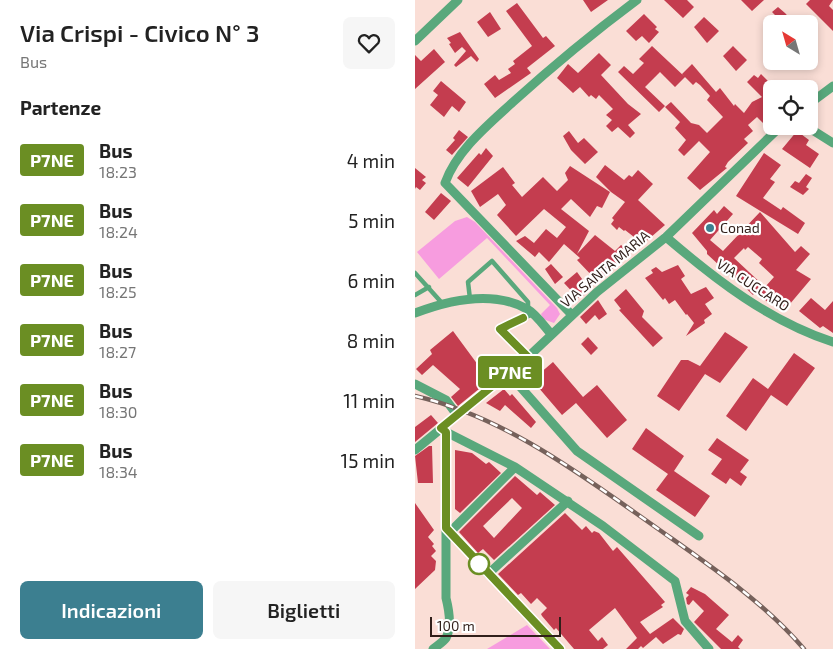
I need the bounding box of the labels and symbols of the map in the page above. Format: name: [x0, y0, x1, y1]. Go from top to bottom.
north arrow: [763, 15, 817, 70]
place label: Conad: [720, 219, 760, 236]
marker: Conad: [704, 222, 716, 234]
street label: VIA SANTA MARIA: [557, 226, 653, 311]
street label: VIA CUCCARO: [714, 255, 793, 314]
line badge: P7NE: [475, 356, 545, 388]
unlabelled marker: [468, 553, 490, 575]
scale bar: [430, 614, 561, 637]

